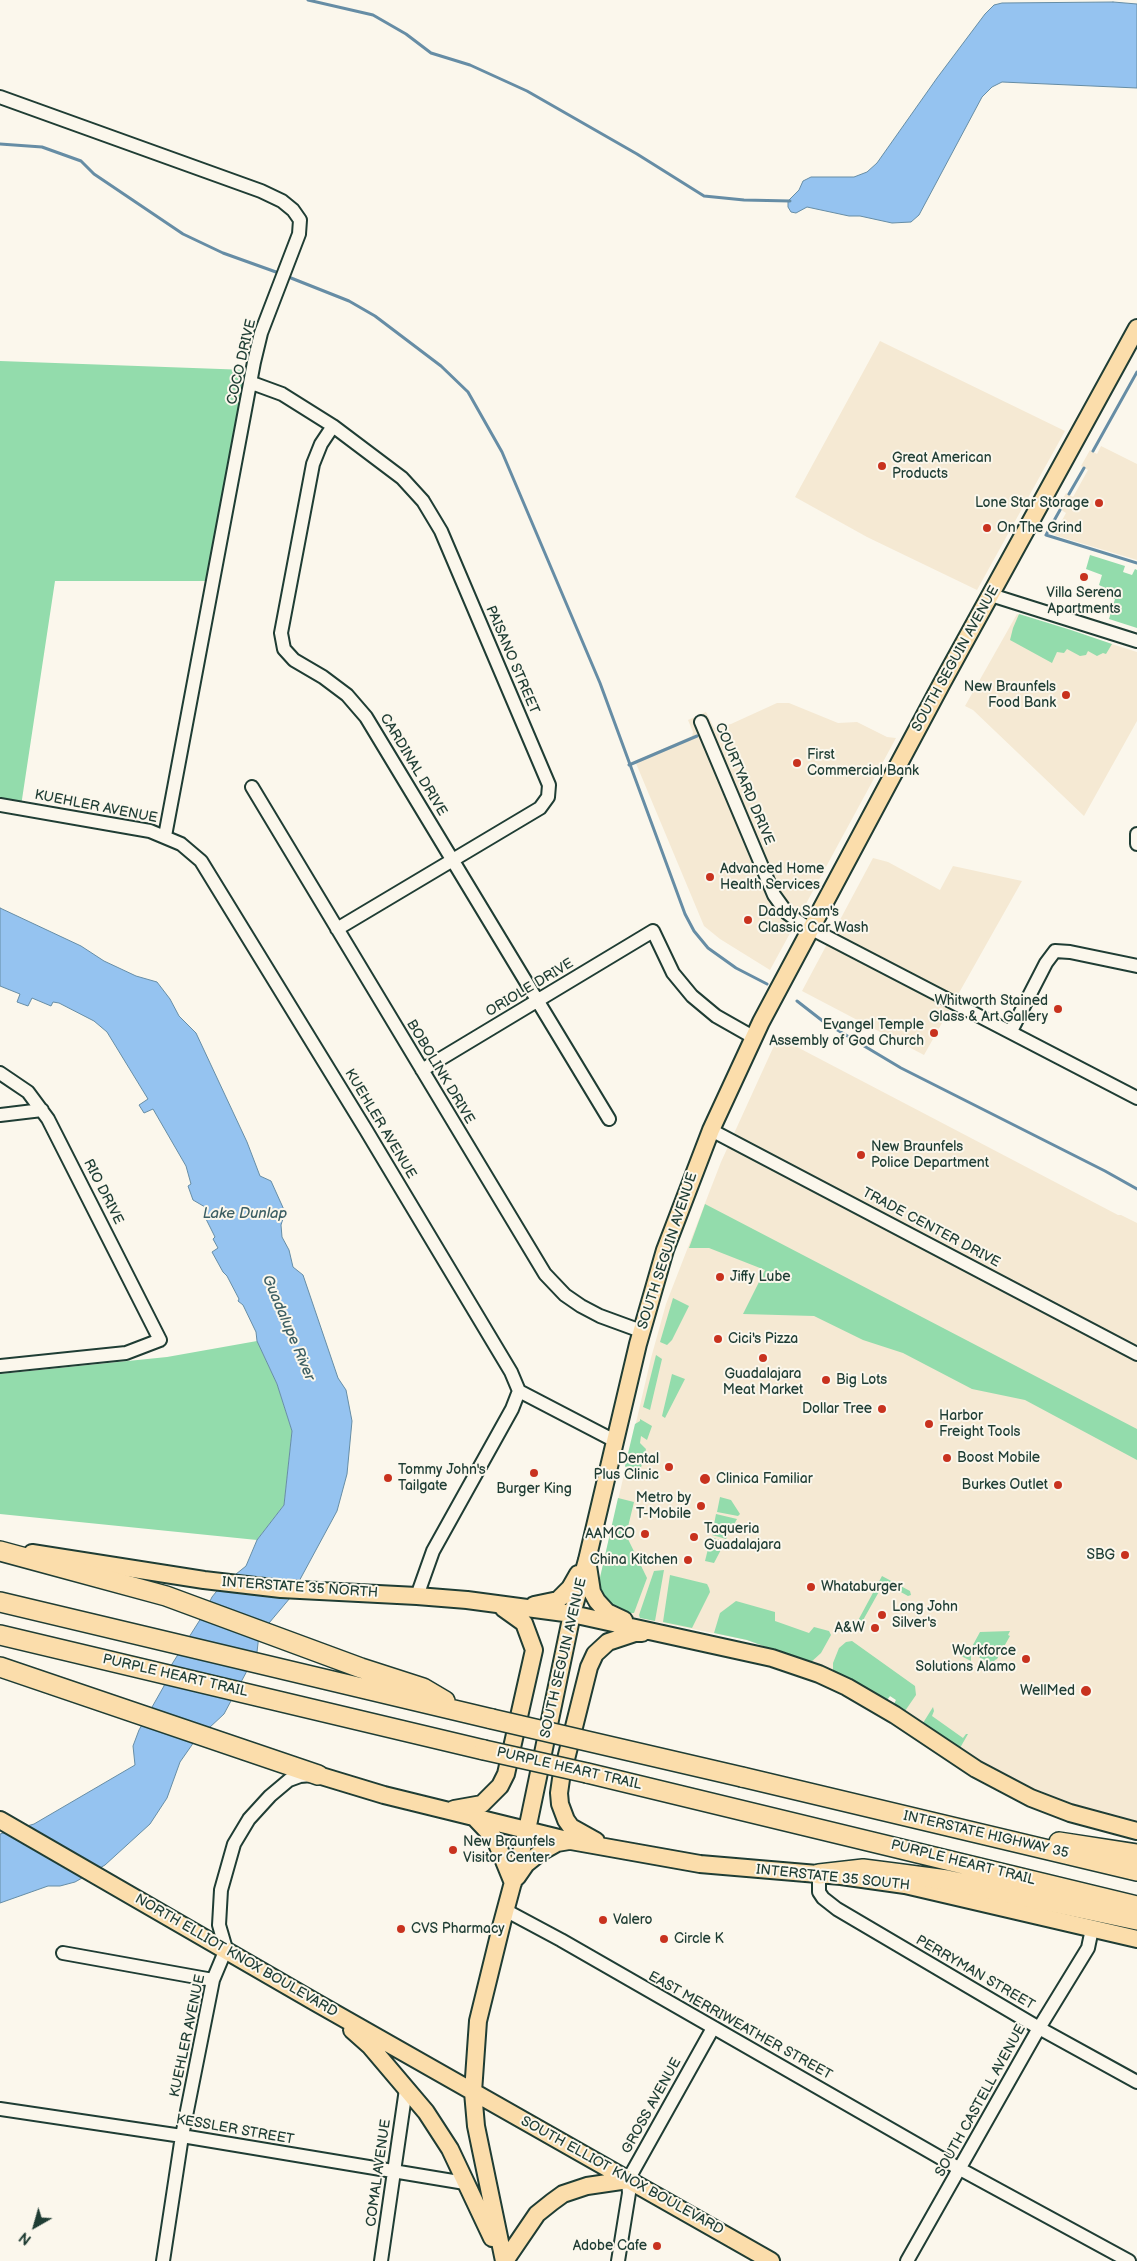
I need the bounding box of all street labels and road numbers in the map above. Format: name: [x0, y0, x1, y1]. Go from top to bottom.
street label: COCO DRIVE: [224, 318, 260, 406]
street label: SOUTH SEGUIN AVENUE: [909, 583, 1003, 735]
street label: PAISANO STREET: [482, 603, 542, 717]
street label: CARDINAL DRIVE: [376, 711, 450, 819]
street label: COURTYARD DRIVE: [711, 720, 777, 848]
street label: KUEHLER AVENUE: [33, 787, 159, 827]
street label: ORIOLE DRIVE: [483, 955, 577, 1021]
street label: BOBOLINK DRIVE: [402, 1017, 478, 1127]
street label: KUEHLER AVENUE: [341, 1066, 419, 1182]
street label: RIO DRIVE: [79, 1157, 127, 1227]
street label: SOUTH SEGUIN AVENUE: [635, 1170, 701, 1332]
street label: TRADE CENTER DRIVE: [859, 1185, 1003, 1271]
street label: INTERSTATE 35 NORTH: [221, 1574, 379, 1602]
street label: SOUTH SEGUIN AVENUE: [537, 1576, 591, 1740]
street label: PURPLE HEART TRAIL: [101, 1651, 249, 1701]
street label: PURPLE HEART TRAIL: [495, 1744, 643, 1794]
street label: INTERSTATE HIGHWAY 35: [902, 1808, 1070, 1862]
street label: PURPLE HEART TRAIL: [889, 1837, 1037, 1889]
street label: INTERSTATE 35 SOUTH: [755, 1862, 911, 1894]
street label: NORTH ELLIOT KNOX BOULEVARD: [132, 1891, 340, 2021]
street label: PERRYMAN STREET: [913, 1932, 1037, 2014]
street label: EAST MERRIWEATHER STREET: [645, 1968, 835, 2084]
street label: KUEHLER AVENUE: [167, 1973, 209, 2099]
street label: SOUTH CASTELL AVENUE: [932, 2022, 1030, 2180]
street label: GROSS AVENUE: [619, 2055, 685, 2157]
street label: KESSLER STREET: [175, 2111, 295, 2149]
street label: SOUTH ELLIOT KNOX BOULEVARD: [518, 2113, 726, 2239]
street label: COMAL AVENUE: [363, 2118, 395, 2228]

